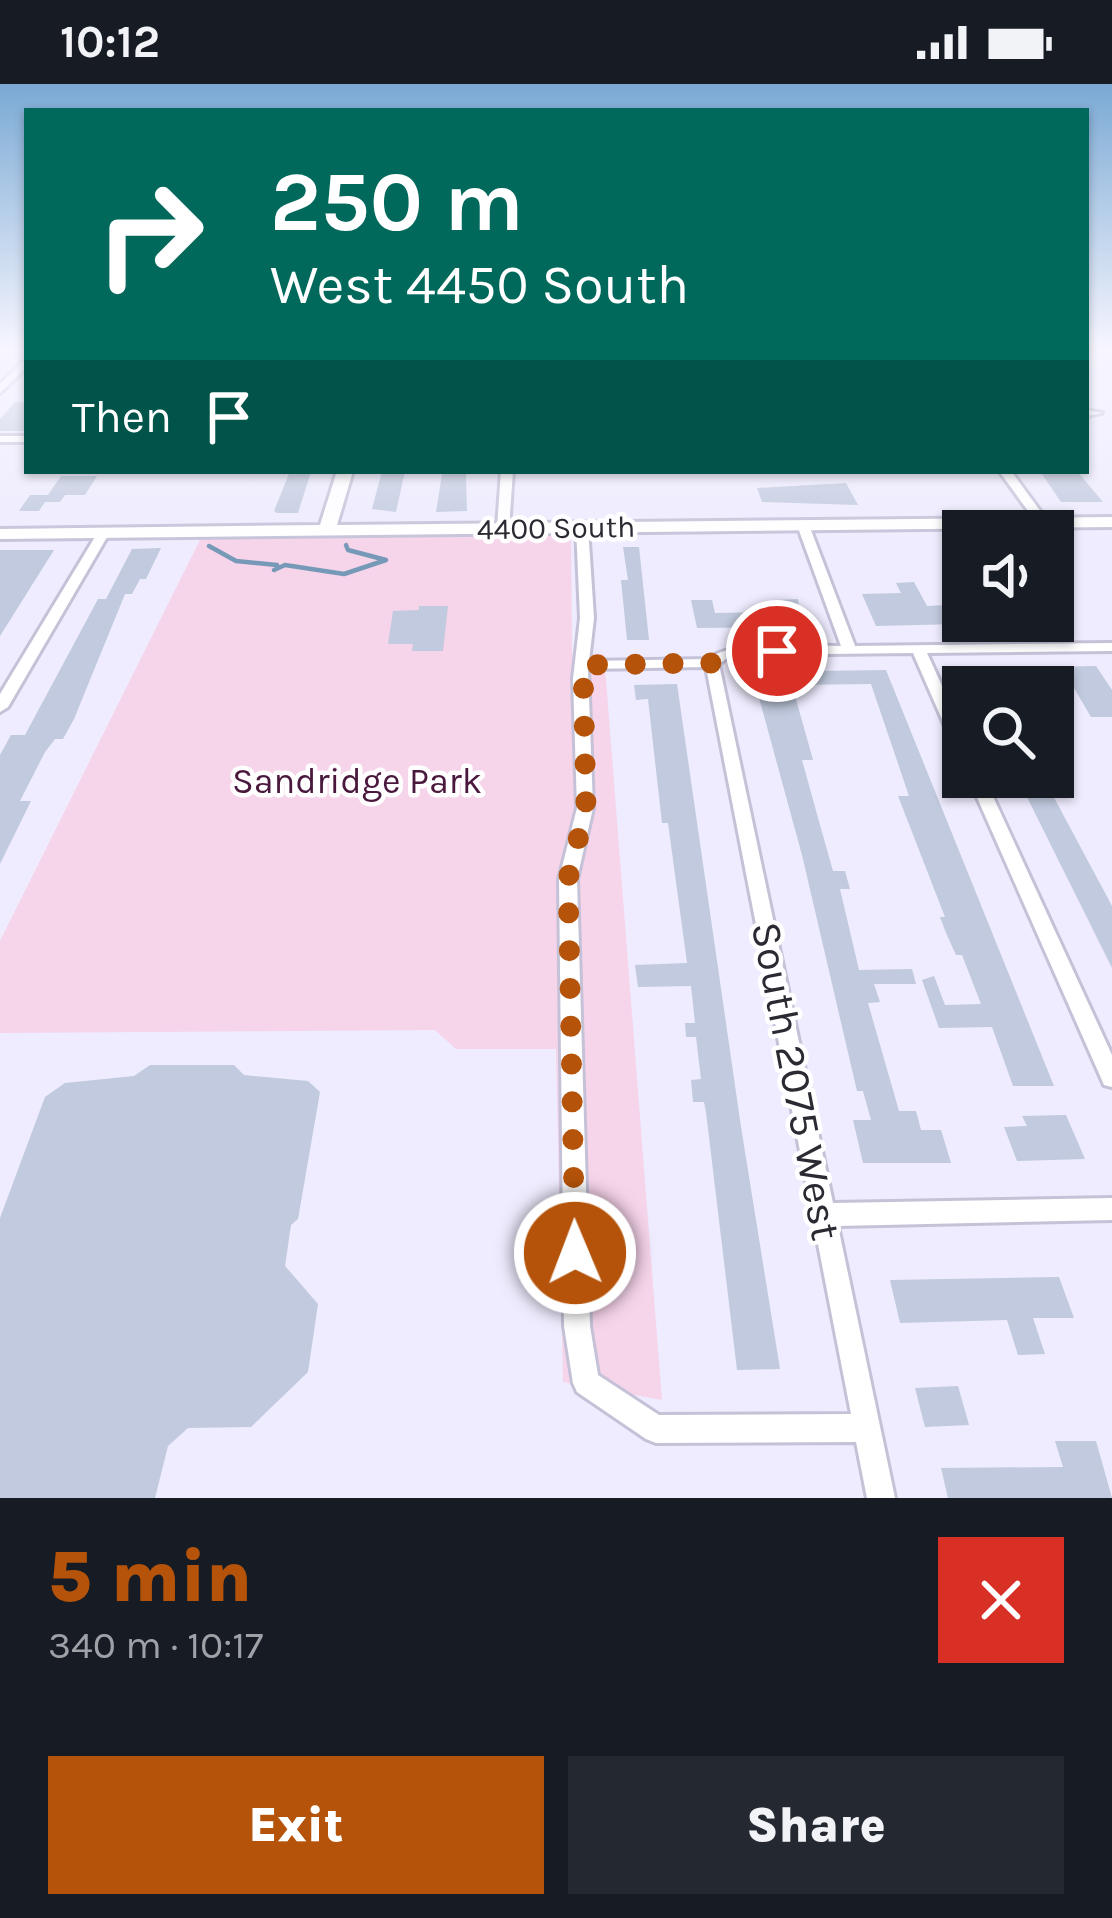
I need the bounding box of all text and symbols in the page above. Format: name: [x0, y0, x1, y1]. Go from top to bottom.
text: 10:12: [60, 16, 160, 68]
text: 250 m: [270, 153, 524, 251]
icon: right: [72, 156, 228, 312]
text: West 4450 South: [270, 253, 689, 317]
icon: arrive: [196, 384, 262, 450]
text: Then: [72, 391, 172, 443]
street label: 4400 South: [477, 509, 635, 547]
map controls: [942, 510, 1074, 798]
button: sound: [942, 510, 1074, 642]
pin: [726, 600, 828, 702]
icon: arrive: [744, 618, 810, 684]
button: search: [942, 666, 1074, 798]
park label: Sandridge Park: [232, 760, 482, 802]
street label: South 2075 West: [741, 918, 851, 1244]
position arrow: [512, 1190, 638, 1316]
text: 5 min: [48, 1535, 252, 1619]
button: close: [938, 1537, 1064, 1663]
text: 340 m · 10:17: [48, 1622, 263, 1668]
button: Exit: [48, 1756, 544, 1894]
button: Share: [568, 1756, 1064, 1894]

